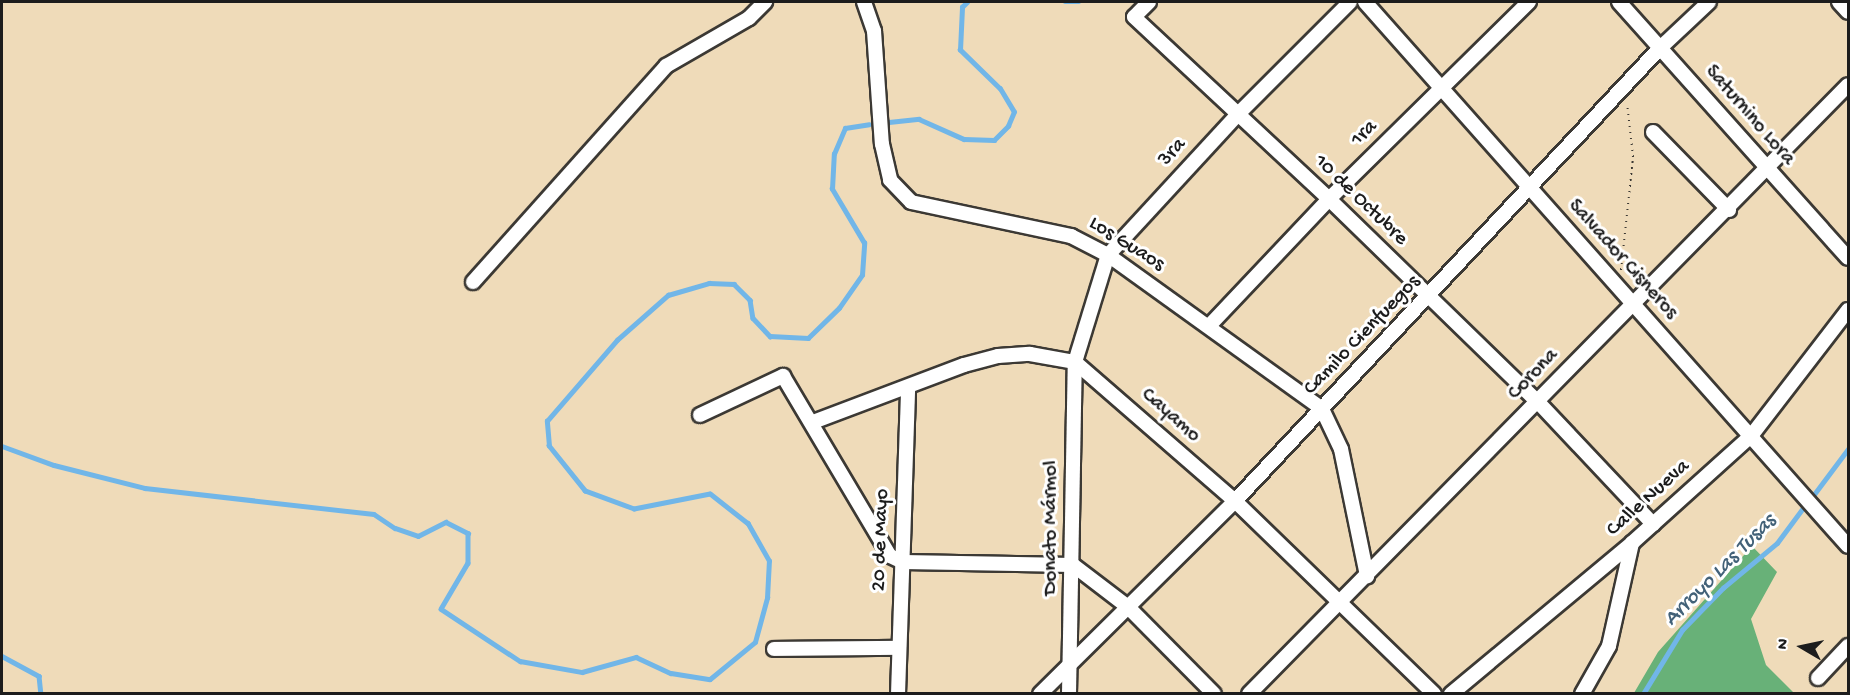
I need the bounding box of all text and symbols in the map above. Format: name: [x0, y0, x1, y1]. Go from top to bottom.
street label: Saturnino Lora: [1698, 60, 1800, 172]
street label: 1ra: [1346, 115, 1384, 153]
street label: 3ra: [1154, 133, 1192, 173]
street label: 10 de Octubre: [1308, 150, 1412, 252]
street label: Salvador Cisneros: [1561, 195, 1683, 325]
street label: Los Guaos: [1083, 212, 1169, 278]
street label: Camilo Cienfuegos: [1299, 271, 1427, 401]
street label: Corona: [1503, 344, 1565, 406]
street label: Cayamo: [1135, 383, 1205, 449]
street label: Calle Nueva: [1602, 455, 1696, 543]
street label: Donato Mármol: [1039, 461, 1065, 595]
street label: 20 de Mayo: [868, 488, 896, 592]
water label: Arroyo Las Tusas: [1659, 509, 1783, 633]
north arrow: [1772, 617, 1832, 677]
text: N: [1774, 637, 1794, 651]

